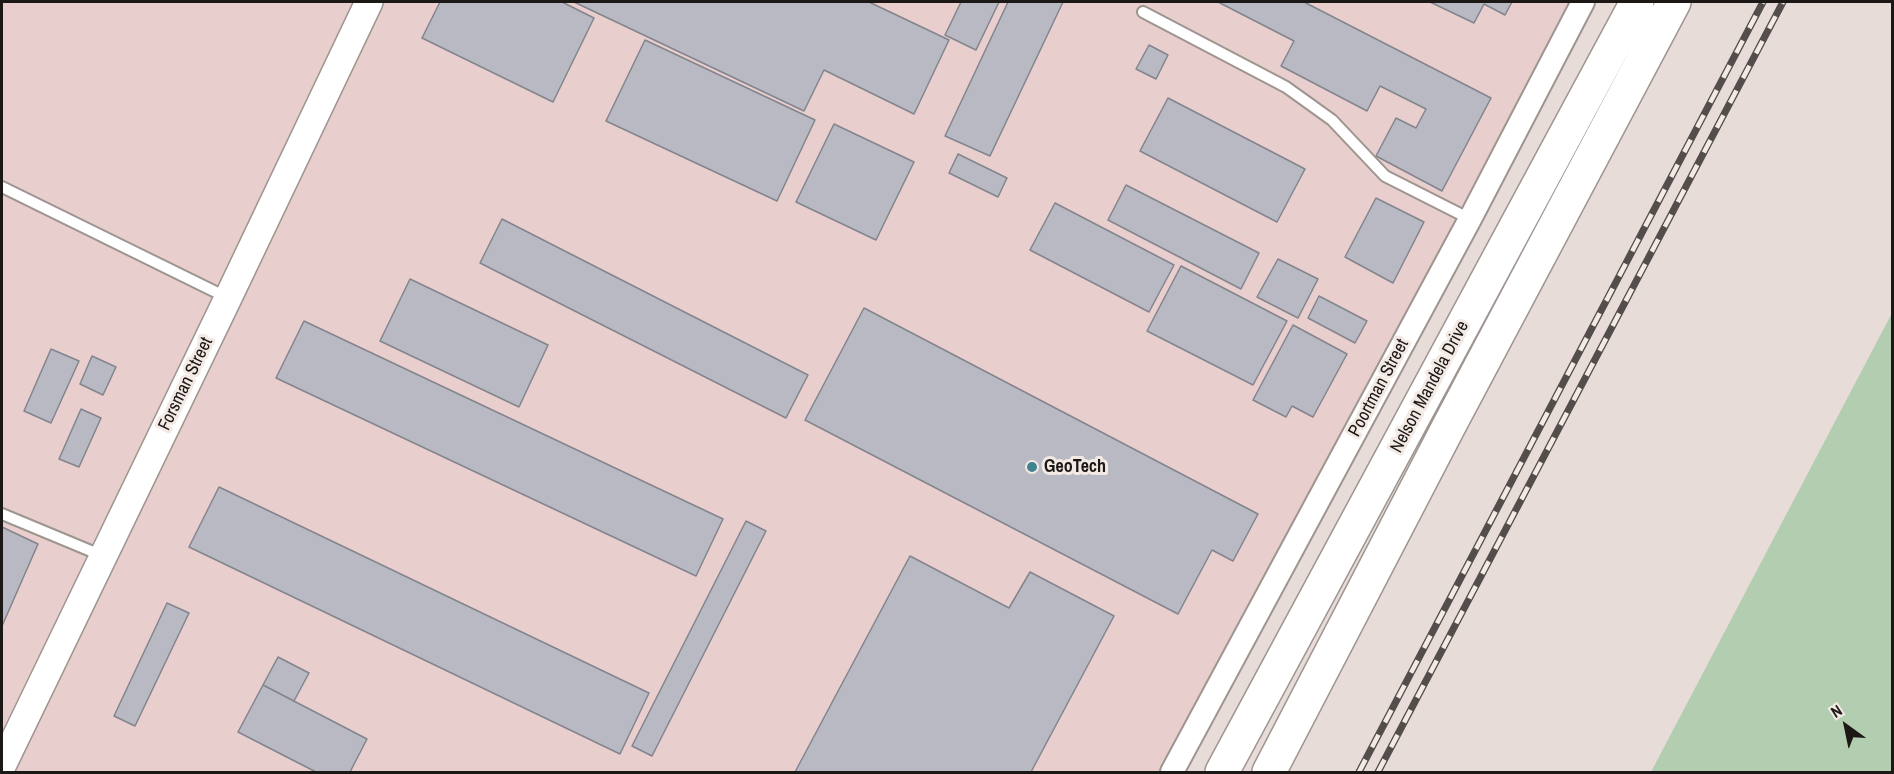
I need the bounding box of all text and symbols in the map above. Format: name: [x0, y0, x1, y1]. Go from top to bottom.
street label: Nelson Mandela Drive: [1386, 317, 1474, 457]
street label: Forsman Street: [154, 334, 218, 434]
street label: Poortman Street: [1344, 335, 1414, 441]
place label: GeoTech: [1044, 456, 1106, 478]
marker: GeoTech: [1025, 460, 1039, 474]
north arrow: [1816, 696, 1876, 756]
text: N: [1826, 699, 1846, 723]

